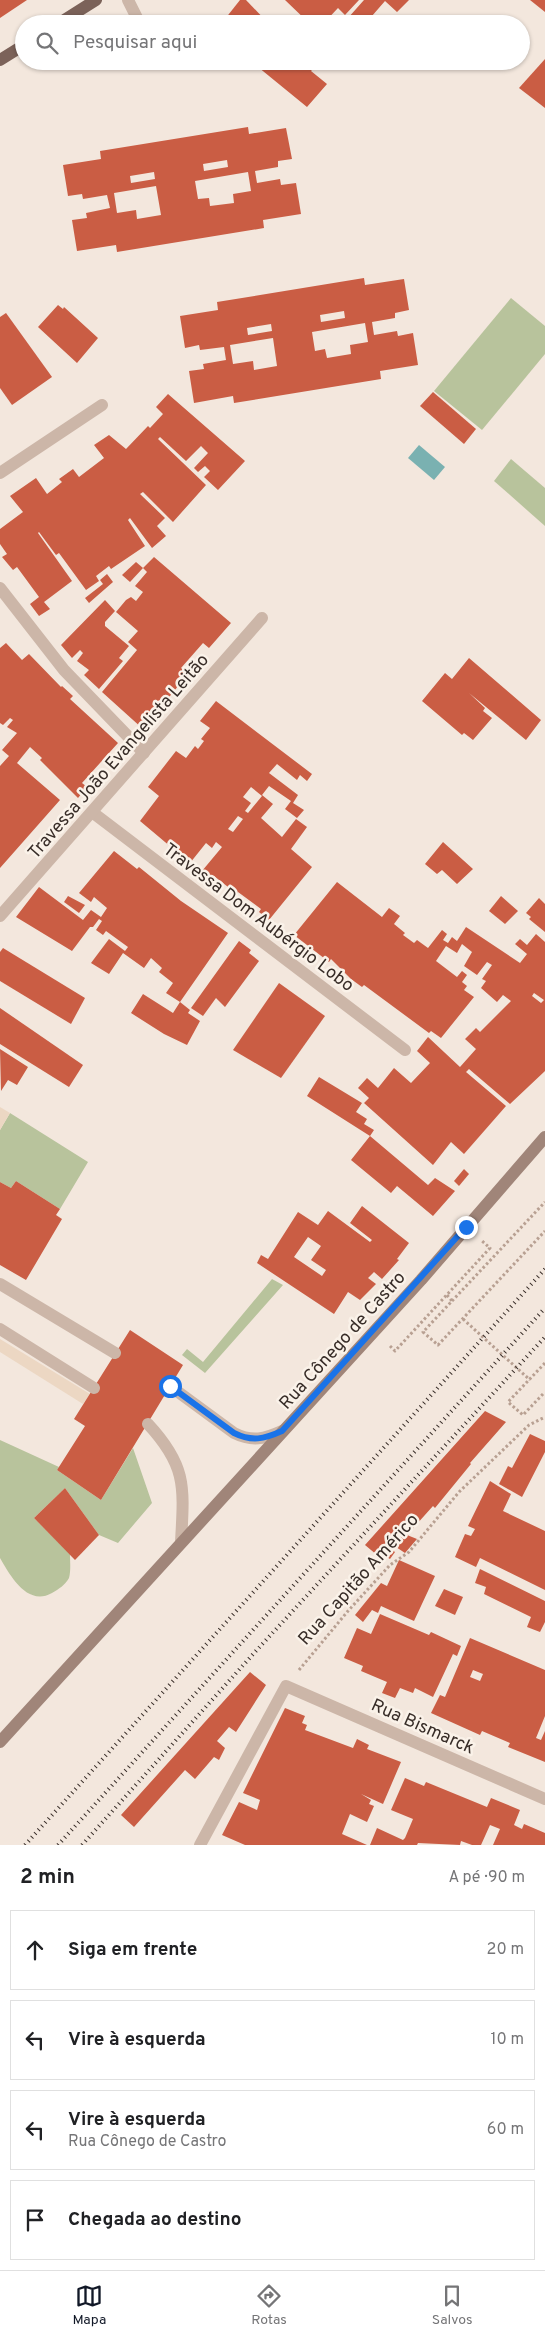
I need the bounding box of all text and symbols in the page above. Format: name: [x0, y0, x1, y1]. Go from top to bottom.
search box: [15, 15, 530, 70]
icon: search: [33, 29, 61, 57]
text: Pesquisar aqui: [73, 31, 197, 55]
street label: Travessa João Evangelista Leitão: [24, 650, 215, 864]
street label: Travessa Dom Aubérgio Lobo: [158, 839, 358, 998]
route end: [455, 1216, 478, 1239]
street label: Rua Cônego de Castro: [275, 1267, 411, 1415]
route start: [159, 1375, 182, 1398]
street label: Rua Capitão Américo: [294, 1509, 424, 1651]
street label: Rua Bismarck: [367, 1694, 478, 1760]
text: 2 min: [20, 1864, 75, 1891]
text: A pé · 90 m: [449, 1868, 525, 1888]
icon: ahead: [21, 1936, 49, 1964]
text: Siga em frente: [68, 1938, 197, 1962]
text: 20 m: [487, 1940, 524, 1960]
icon: left: [21, 2026, 49, 2054]
text: Vire à esquerda: [68, 2028, 206, 2052]
text: 10 m: [490, 2030, 524, 2050]
text: Vire à esquerda: [68, 2108, 206, 2132]
icon: left: [21, 2116, 49, 2144]
text: 60 m: [487, 2120, 524, 2140]
text: Rua Cônego de Castro: [68, 2132, 226, 2152]
icon: arrive: [21, 2206, 49, 2234]
text: Chegada ao destino: [68, 2208, 242, 2232]
tab: Mapa: [72, 2282, 106, 2329]
tab: Rotas: [251, 2282, 287, 2329]
tab: Salvos: [432, 2282, 473, 2329]

